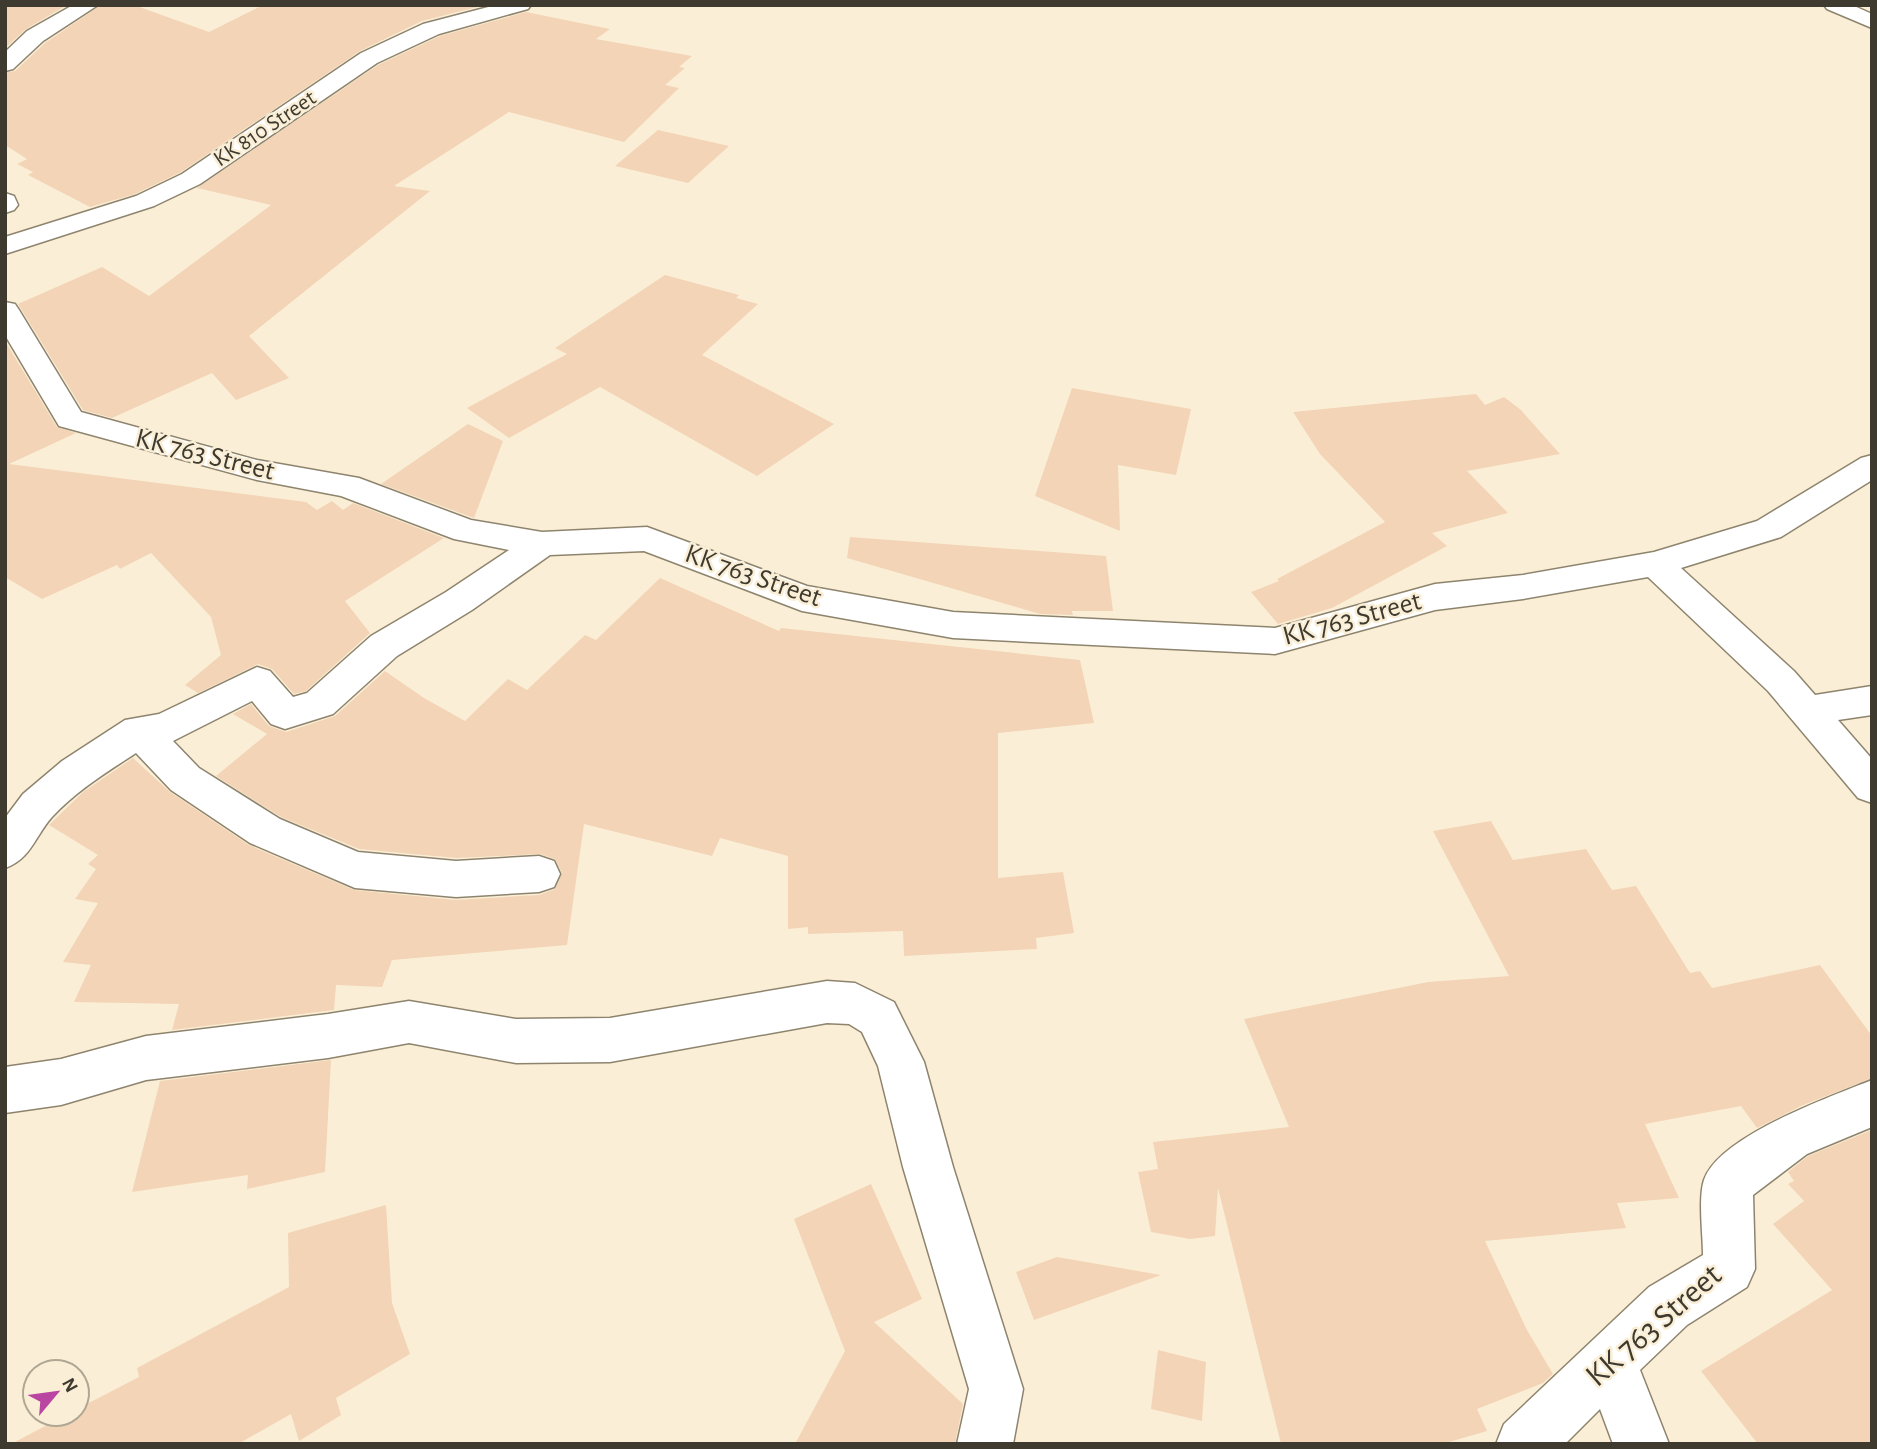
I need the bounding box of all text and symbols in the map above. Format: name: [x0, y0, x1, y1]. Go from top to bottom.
street label: KK 810 Street: [210, 86, 321, 171]
street label: KK 763 Street: [133, 424, 277, 486]
street label: KK 763 Street: [681, 540, 825, 612]
street label: KK 763 Street: [1280, 587, 1424, 651]
street label: KK 763 Street: [1580, 1258, 1728, 1393]
north arrow: [21, 1358, 91, 1428]
text: N: [58, 1375, 81, 1396]

